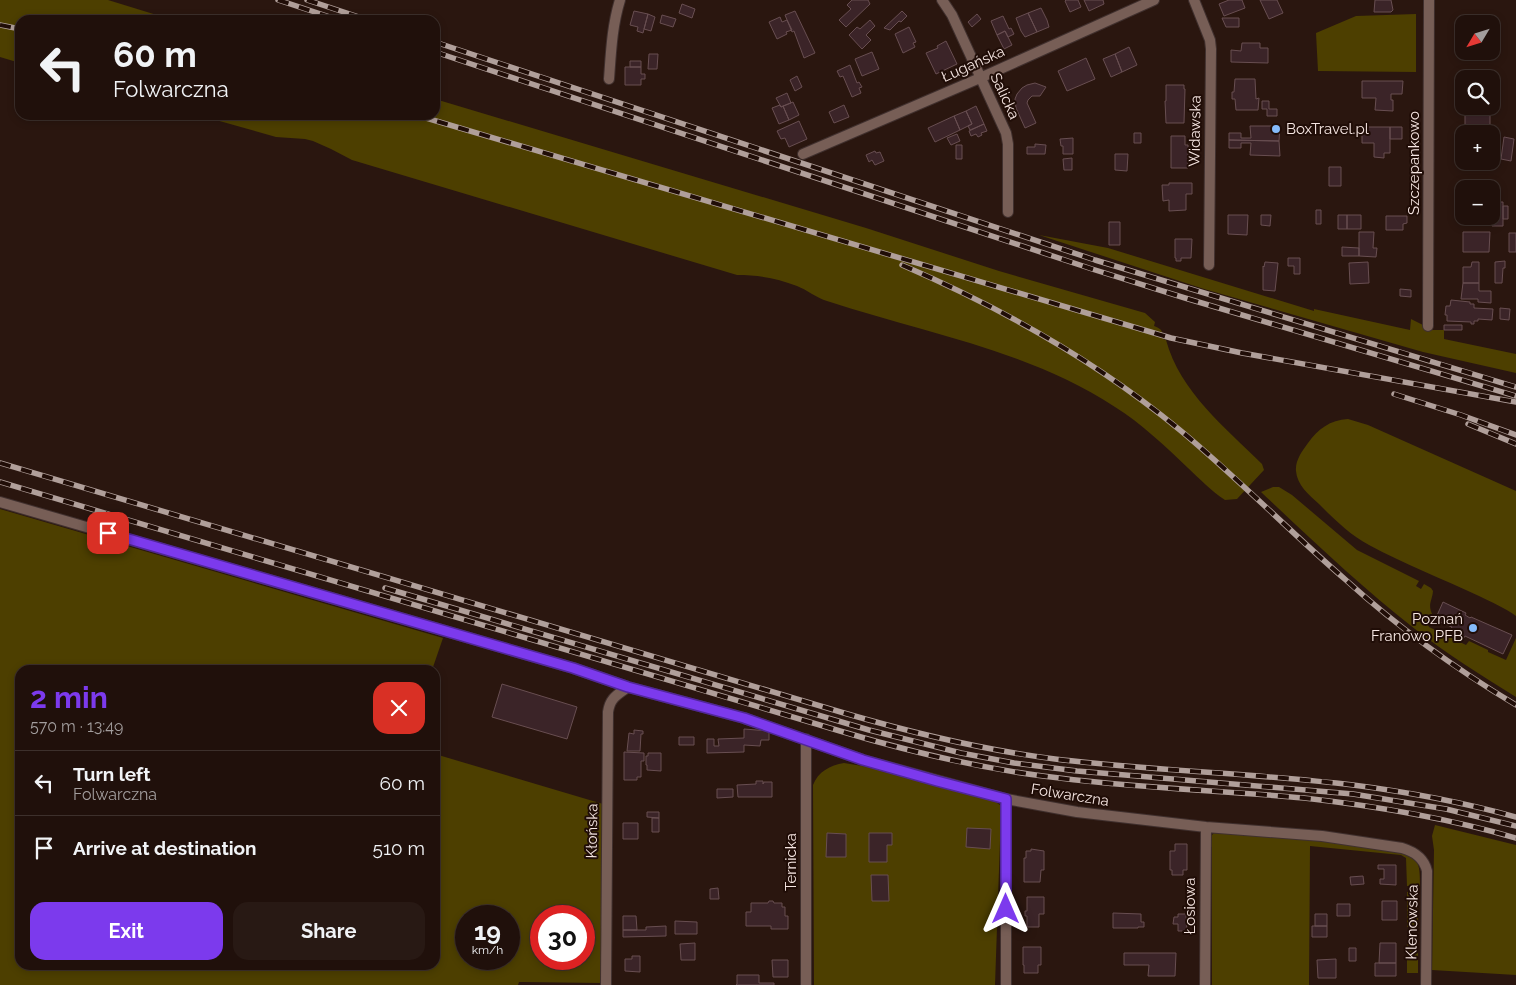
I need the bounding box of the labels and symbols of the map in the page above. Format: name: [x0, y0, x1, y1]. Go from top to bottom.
north arrow: [1455, 15, 1500, 60]
street label: Ługańska: [939, 42, 1007, 86]
street label: Salicka: [986, 70, 1024, 122]
street label: Widawska: [1185, 95, 1205, 167]
street label: Szczepankowo: [1405, 111, 1423, 215]
place label: BoxTravel.pl: [1286, 120, 1370, 138]
marker: BoxTravel.pl: [1270, 123, 1282, 135]
pin: [87, 512, 129, 554]
place label: Poznań Franowo PFB: [1371, 610, 1463, 645]
marker: Poznań Franowo PFB: [1467, 622, 1479, 634]
street label: Folwarczna: [1030, 780, 1110, 810]
street label: Kłońska: [583, 803, 601, 859]
street label: Ternicka: [782, 833, 800, 891]
street label: Łosiowa: [1181, 878, 1199, 934]
position arrow: [979, 882, 1031, 934]
street label: Klenowska: [1402, 884, 1422, 960]
speed limit sign: 30: [530, 905, 595, 970]

